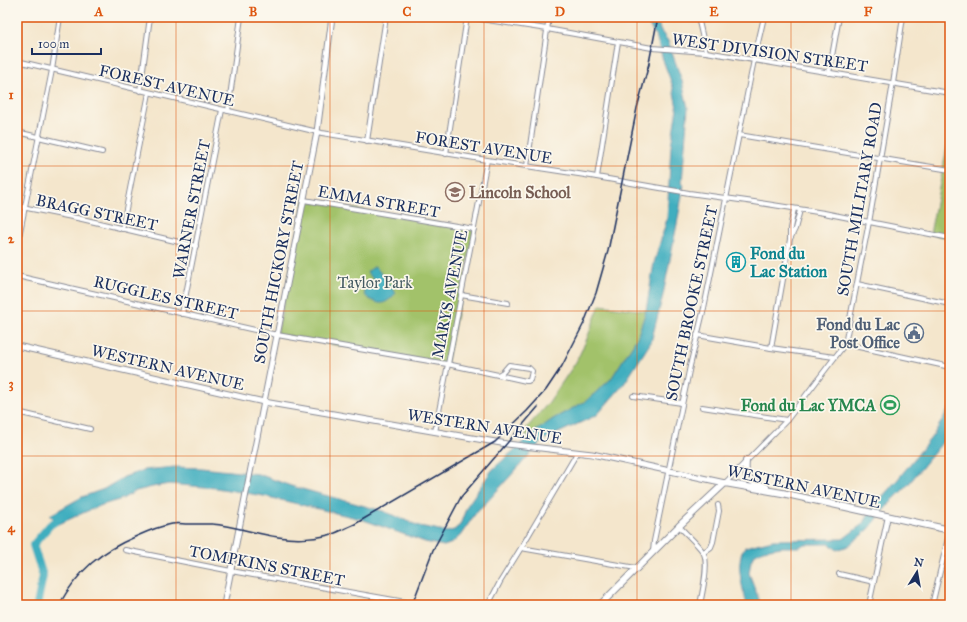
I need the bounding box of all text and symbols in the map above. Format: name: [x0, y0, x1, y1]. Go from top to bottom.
text: A: [94, 4, 104, 20]
text: B: [249, 4, 258, 20]
text: C: [403, 4, 412, 20]
text: D: [555, 4, 565, 20]
text: E: [709, 4, 719, 20]
text: F: [864, 4, 873, 20]
street label: WEST DIVISION STREET: [671, 29, 869, 76]
scale bar: [32, 30, 101, 56]
text: 100 m: [38, 37, 69, 51]
street label: FOREST AVENUE: [97, 61, 237, 110]
text: 1: [8, 87, 14, 103]
street label: SOUTH MILITARY ROAD: [833, 101, 886, 297]
street label: FOREST AVENUE: [414, 127, 554, 168]
street label: WARNER STREET: [169, 138, 214, 280]
street label: SOUTH HICKORY STREET: [249, 159, 308, 365]
street label: EMMA STREET: [316, 181, 442, 222]
school or university icon: Lincoln School: [444, 181, 466, 203]
place label: Lincoln School: [469, 183, 571, 202]
street label: BRAGG STREET: [34, 190, 160, 235]
street label: SOUTH BROOKE STREET: [661, 204, 722, 403]
street label: MARYS AVENUE: [428, 228, 471, 360]
text: 2: [8, 231, 15, 247]
place label: Fond du Lac Station: [750, 244, 828, 281]
building icon: Fond du Lac Station: [725, 251, 747, 273]
street label: RUGGLES STREET: [92, 272, 240, 323]
park label: Taylor Park: [338, 273, 413, 292]
place label: Fond du Lac Post Office: [816, 315, 900, 352]
public building icon: Fond du Lac Post Office: [903, 322, 925, 344]
street label: WESTERN AVENUE: [90, 341, 246, 394]
text: 3: [8, 376, 14, 392]
sports icon: Fond du Lac YMCA: [879, 394, 901, 416]
place label: Fond du Lac YMCA: [741, 396, 876, 415]
street label: WESTERN AVENUE: [406, 405, 564, 448]
street label: WESTERN AVENUE: [725, 461, 882, 512]
text: 4: [7, 520, 15, 536]
street label: TOMPKINS STREET: [187, 541, 346, 590]
north arrow: [897, 552, 937, 592]
text: N: [913, 555, 925, 570]

